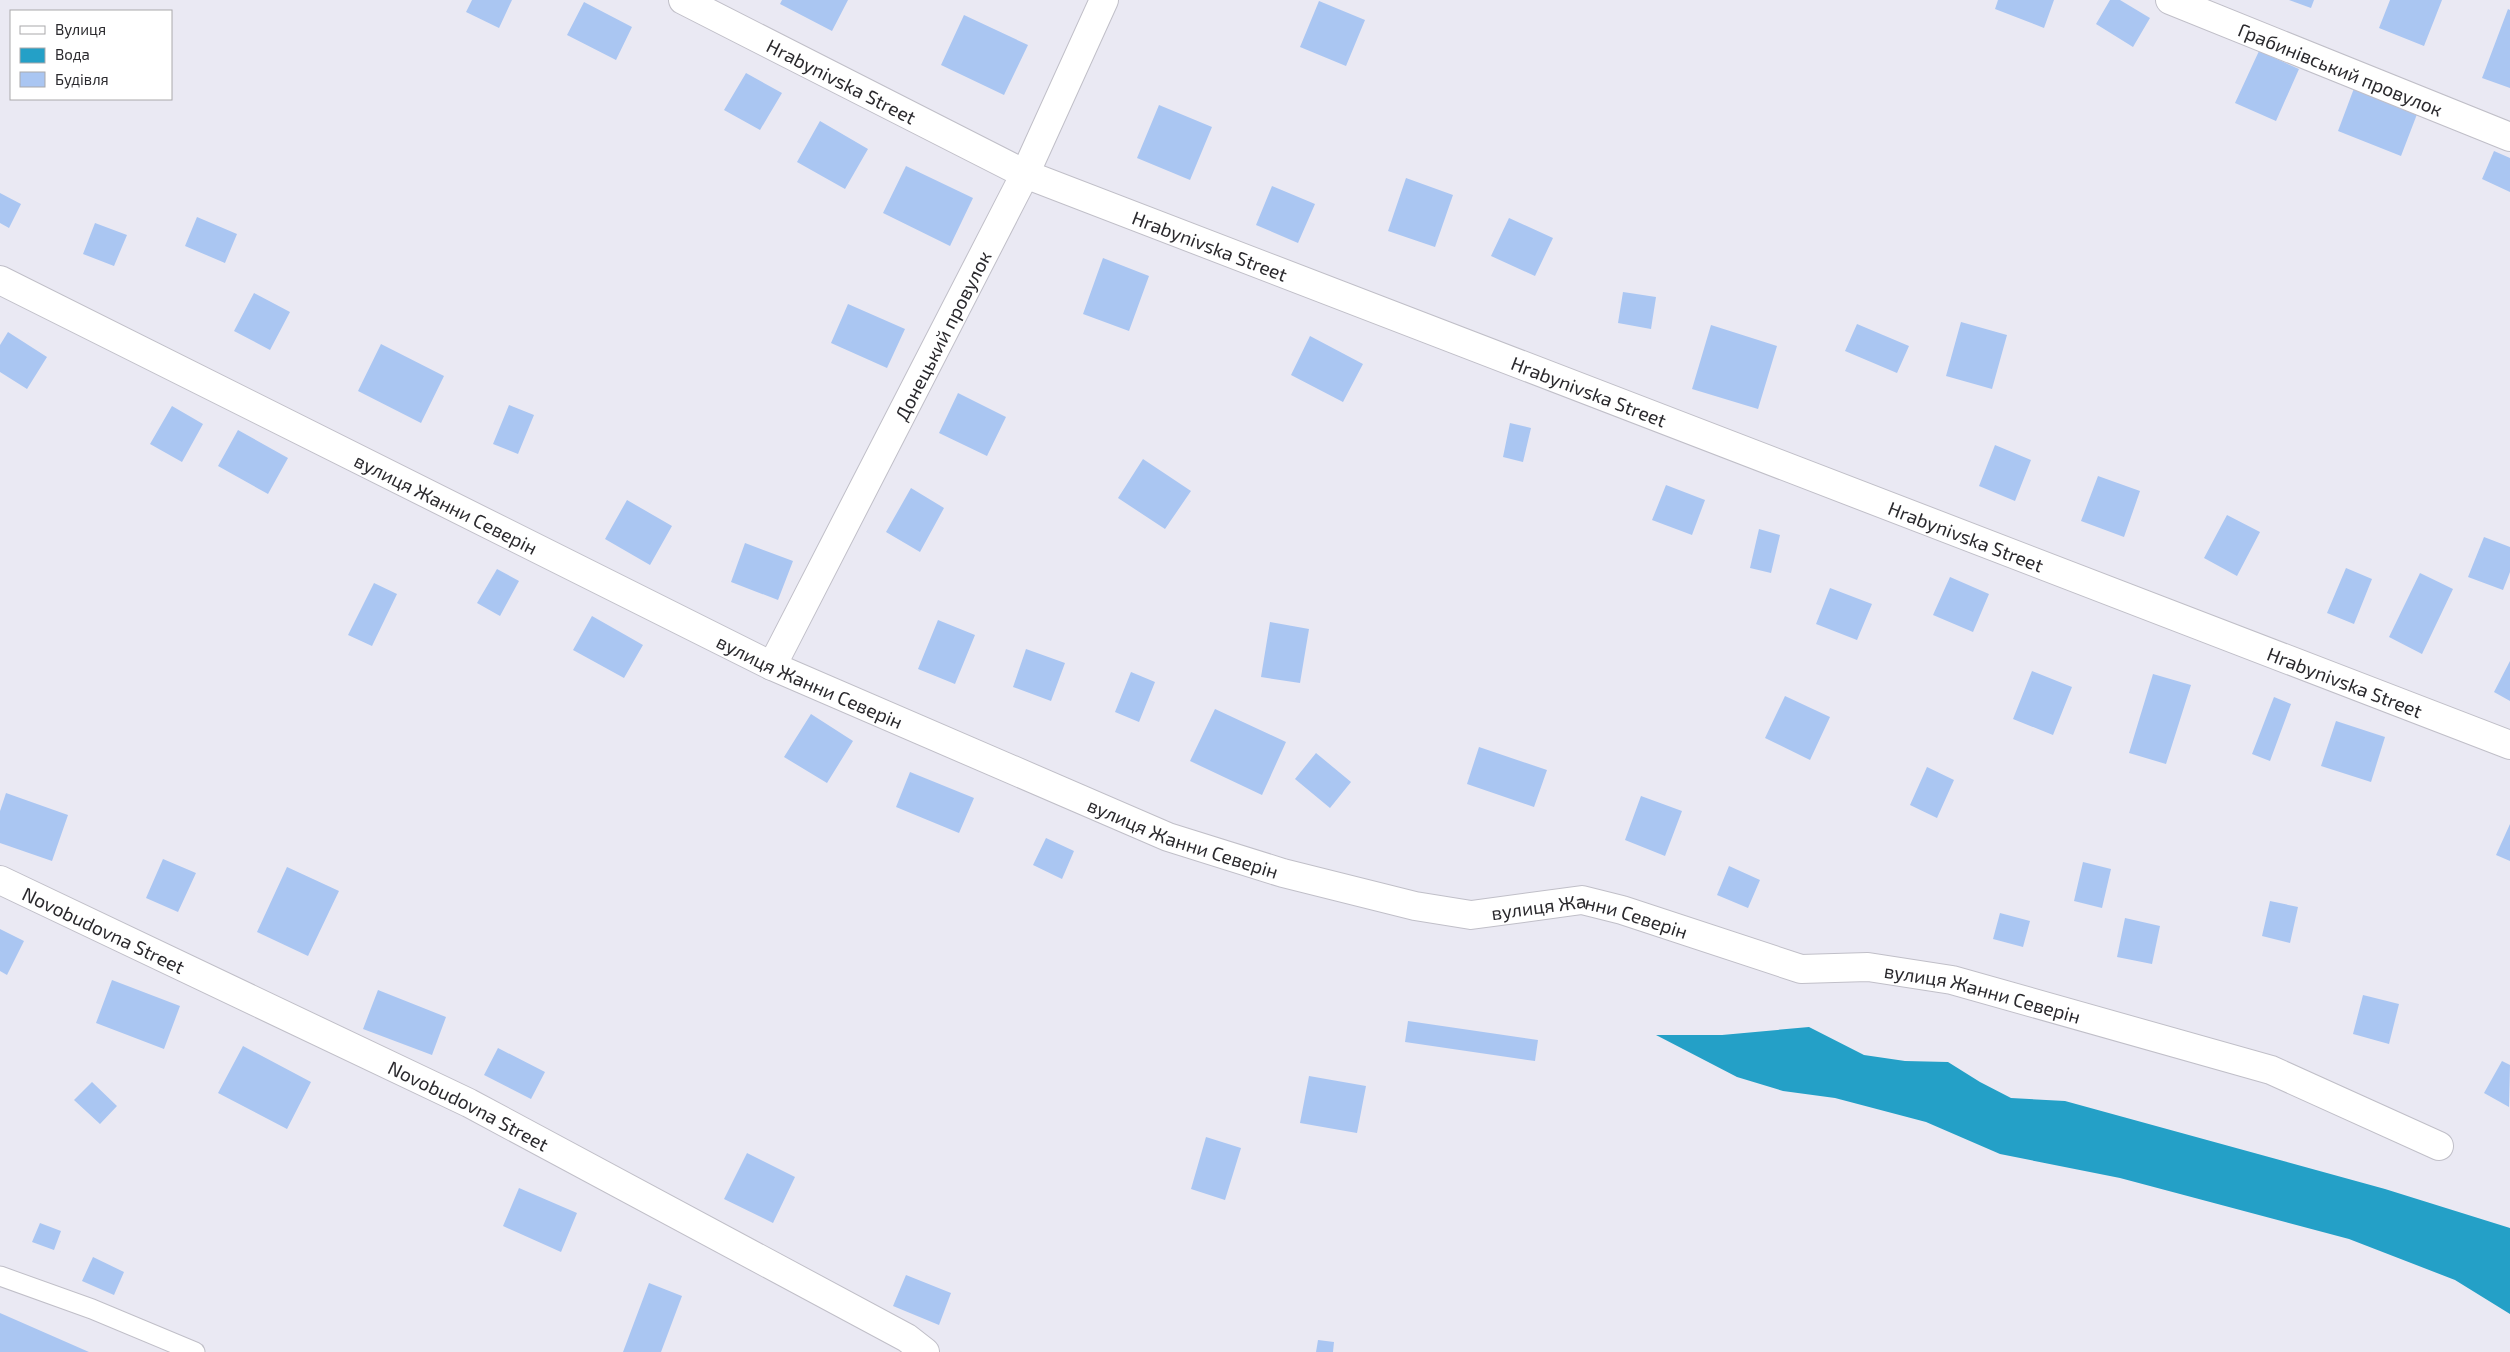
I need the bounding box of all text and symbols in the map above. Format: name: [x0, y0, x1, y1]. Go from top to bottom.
legend: [10, 10, 172, 100]
street label: Грабинівський провулок: [2235, 17, 2446, 120]
text: Вулиця: [55, 20, 106, 39]
street label: Hrabynivska Street: [763, 33, 920, 128]
text: Вода: [55, 45, 90, 63]
text: Будівля: [55, 70, 109, 89]
street label: Hrabynivska Street: [1129, 205, 1291, 285]
street label: Донецький провулок: [889, 246, 995, 424]
street label: Hrabynivska Street: [1508, 351, 1670, 431]
street label: вулиця Жанни Северін: [351, 448, 542, 559]
street label: Hrabynivska Street: [1885, 496, 2047, 576]
street label: вулиця Жанни Северін: [713, 629, 907, 733]
street label: Hrabynivska Street: [2264, 641, 2426, 722]
street label: вулиця Жанни Северін: [1084, 792, 1281, 882]
street label: Novobudovna Street: [19, 881, 189, 978]
street label: вулиця Жанни Северін: [1490, 888, 1691, 942]
street label: вулиця Жанни Северін: [1883, 958, 2083, 1027]
street label: Novobudovna Street: [385, 1055, 553, 1155]

